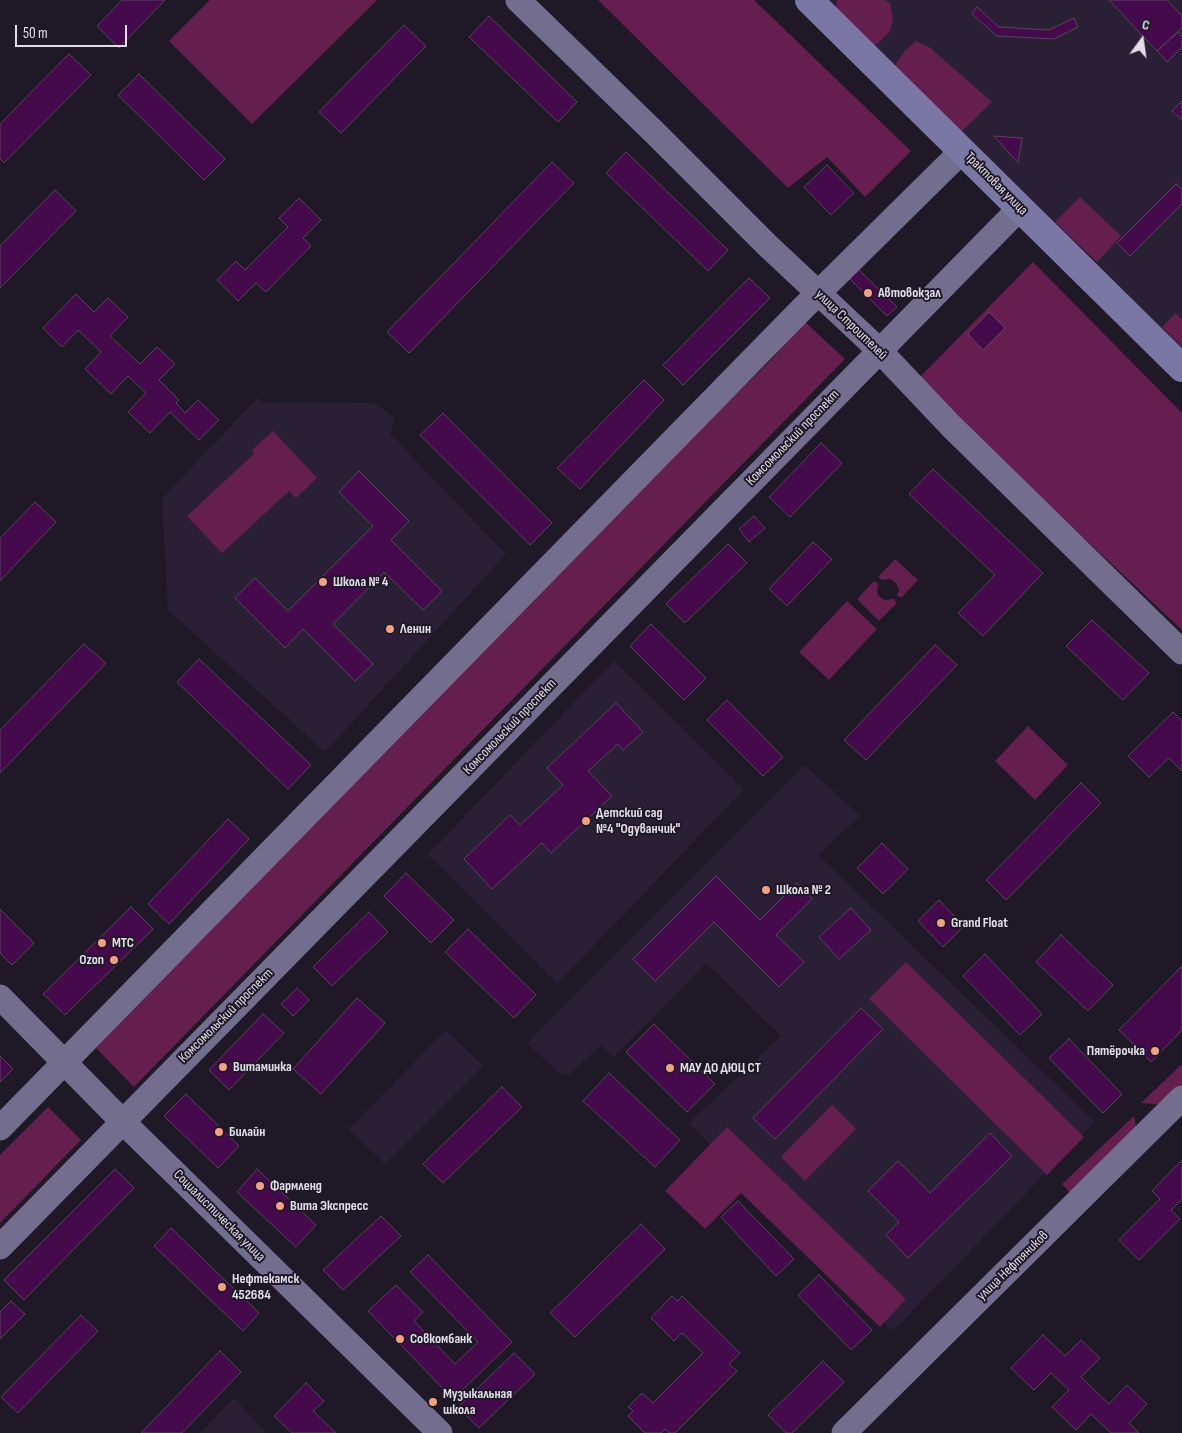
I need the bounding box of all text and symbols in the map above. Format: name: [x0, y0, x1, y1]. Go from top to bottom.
scale bar: [18, 15, 130, 47]
north arrow: [1117, 15, 1167, 65]
text: С: [1140, 16, 1151, 34]
text: 50 m: [23, 24, 48, 43]
street label: Трактовая улица: [961, 149, 1031, 219]
place label: Автовокзал: [878, 285, 941, 301]
street label: улица Строителей: [811, 286, 891, 364]
marker: Автовокзал: [862, 287, 874, 299]
street label: Комсомольский проспект: [743, 387, 843, 489]
place label: Школа № 4: [333, 574, 388, 590]
marker: Школа № 4: [317, 576, 329, 588]
place label: Ленин: [400, 621, 431, 637]
marker: Ленин: [384, 623, 396, 635]
street label: Комсомольский проспект: [460, 676, 560, 778]
place label: Детский сад №4 "Одуванчик": [596, 805, 680, 838]
marker: Детский сад №4 "Одуванчик": [580, 815, 592, 827]
place label: Школа № 2: [776, 882, 831, 898]
marker: Школа № 2: [760, 884, 772, 896]
place label: Grand Float: [951, 915, 1008, 931]
marker: Grand Float: [935, 917, 947, 929]
place label: МТС: [112, 935, 134, 951]
marker: МТС: [96, 937, 108, 949]
place label: Ozon: [79, 952, 104, 968]
marker: Ozon: [108, 954, 120, 966]
street label: Комсомольский проспект: [175, 965, 277, 1067]
place label: Пятёрочка: [1087, 1043, 1145, 1059]
marker: Пятёрочка: [1149, 1045, 1161, 1057]
place label: Витаминка: [233, 1059, 292, 1075]
place label: МАУ ДО ДЮЦ СТ: [680, 1060, 761, 1076]
marker: Витаминка: [217, 1061, 229, 1073]
marker: МАУ ДО ДЮЦ СТ: [664, 1062, 676, 1074]
place label: Билайн: [229, 1124, 265, 1140]
marker: Билайн: [213, 1126, 225, 1138]
street label: Социалистическая улица: [170, 1167, 268, 1265]
place label: Фармленд: [270, 1178, 322, 1194]
marker: Фармленд: [254, 1180, 266, 1192]
place label: Вита Экспресс: [290, 1198, 369, 1214]
marker: Вита Экспресс: [274, 1200, 286, 1212]
street label: улица Нефтяников: [974, 1228, 1052, 1304]
place label: Нефтекамск 452684: [232, 1271, 299, 1304]
marker: Нефтекамск 452684: [216, 1281, 228, 1293]
place label: Совкомбанк: [410, 1331, 472, 1347]
marker: Совкомбанк: [394, 1333, 406, 1345]
place label: Музыкальная школа: [443, 1386, 512, 1418]
marker: Музыкальная школа: [427, 1396, 439, 1408]

